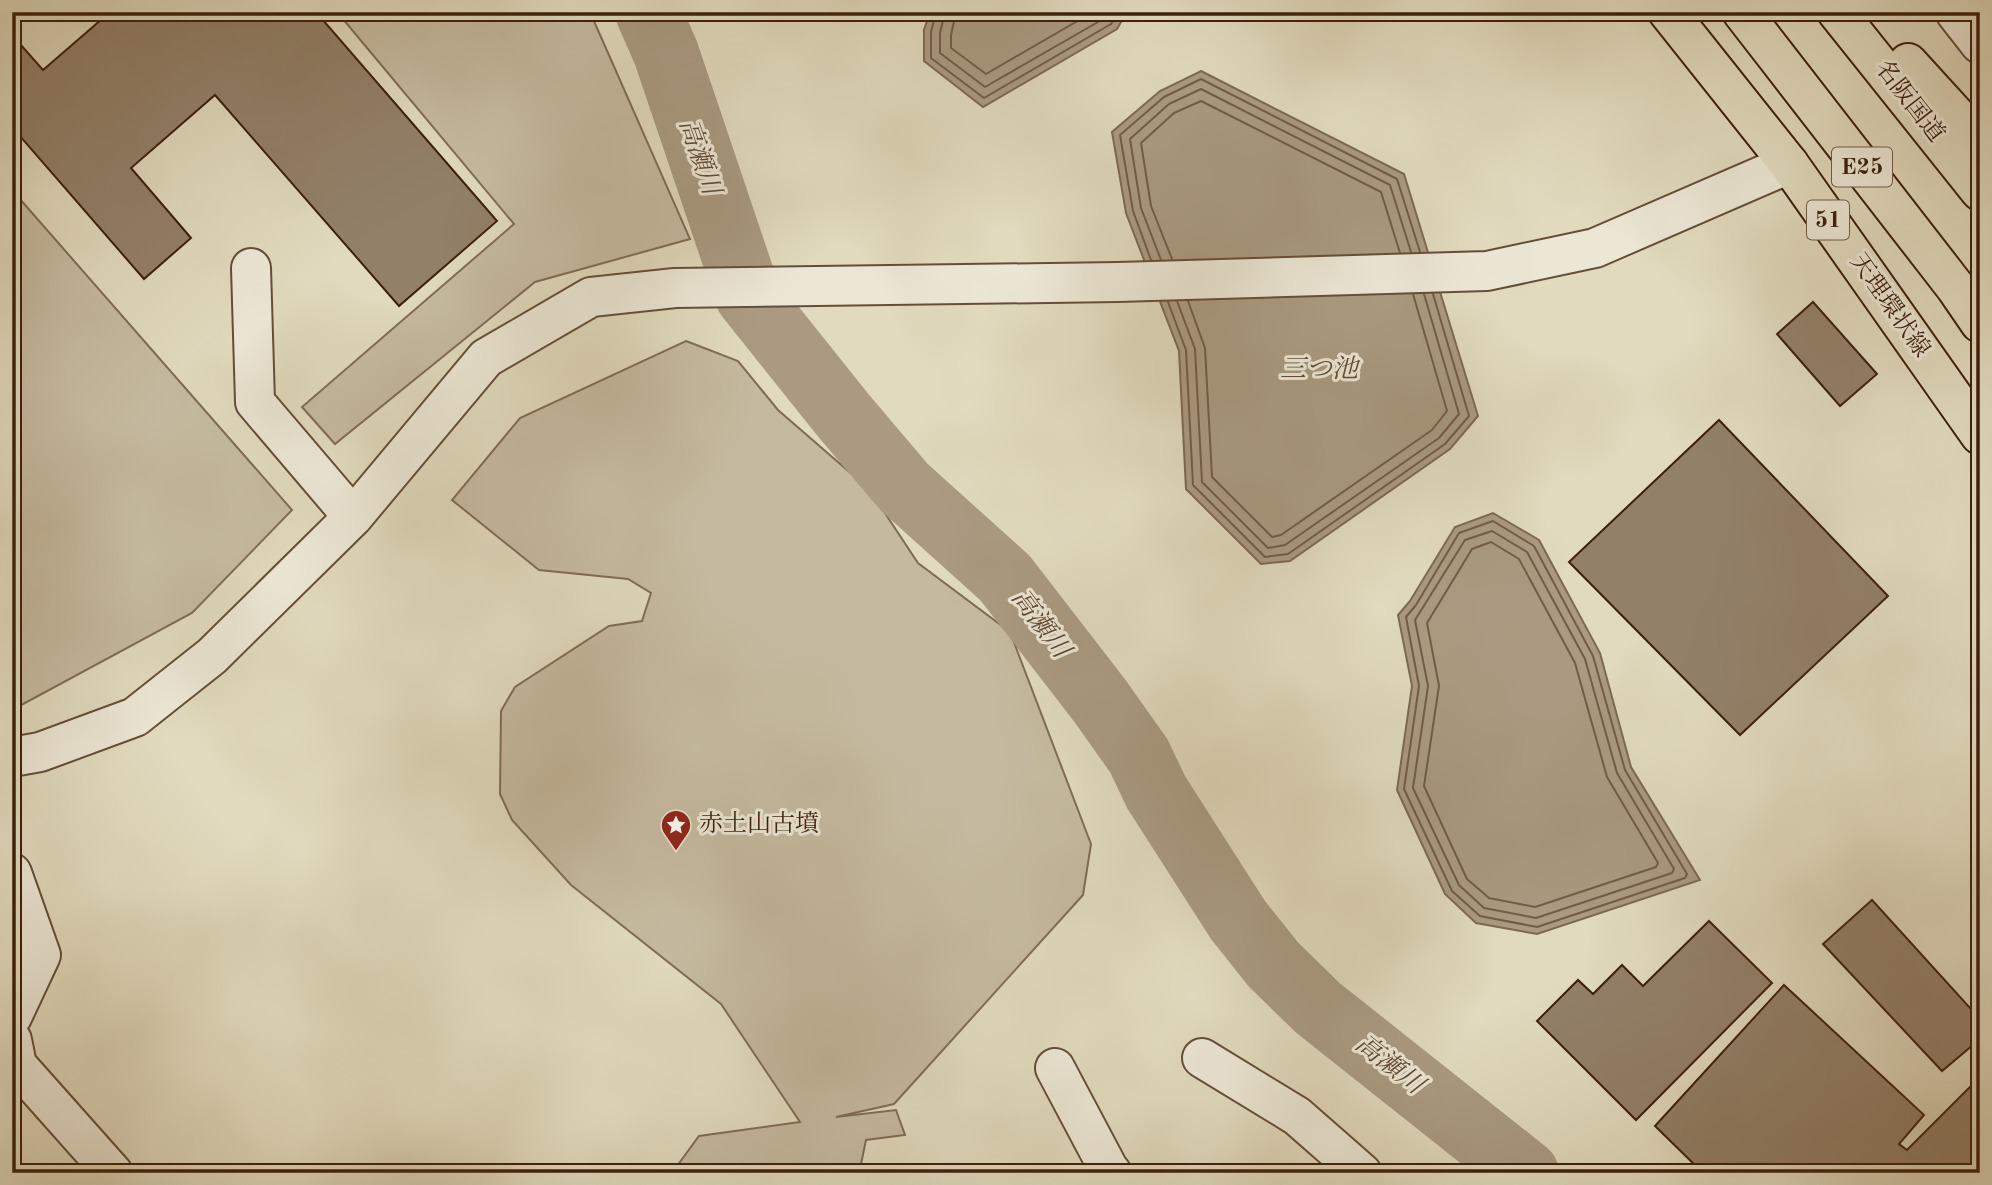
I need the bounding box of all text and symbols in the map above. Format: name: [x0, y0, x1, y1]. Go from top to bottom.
street label: 名阪国道: [1870, 55, 1950, 147]
water label: 高瀬川: [674, 115, 727, 201]
road number: E25: [1832, 148, 1892, 186]
road number: 51: [1807, 200, 1849, 240]
street label: 天理環状線: [1845, 248, 1936, 362]
water label: 三つ池: [1280, 355, 1361, 383]
water label: 高瀬川: [1006, 584, 1077, 665]
place icon: 赤土山古墳: [659, 808, 693, 852]
place label: 赤土山古墳: [699, 810, 819, 837]
water label: 高瀬川: [1350, 1029, 1431, 1101]

